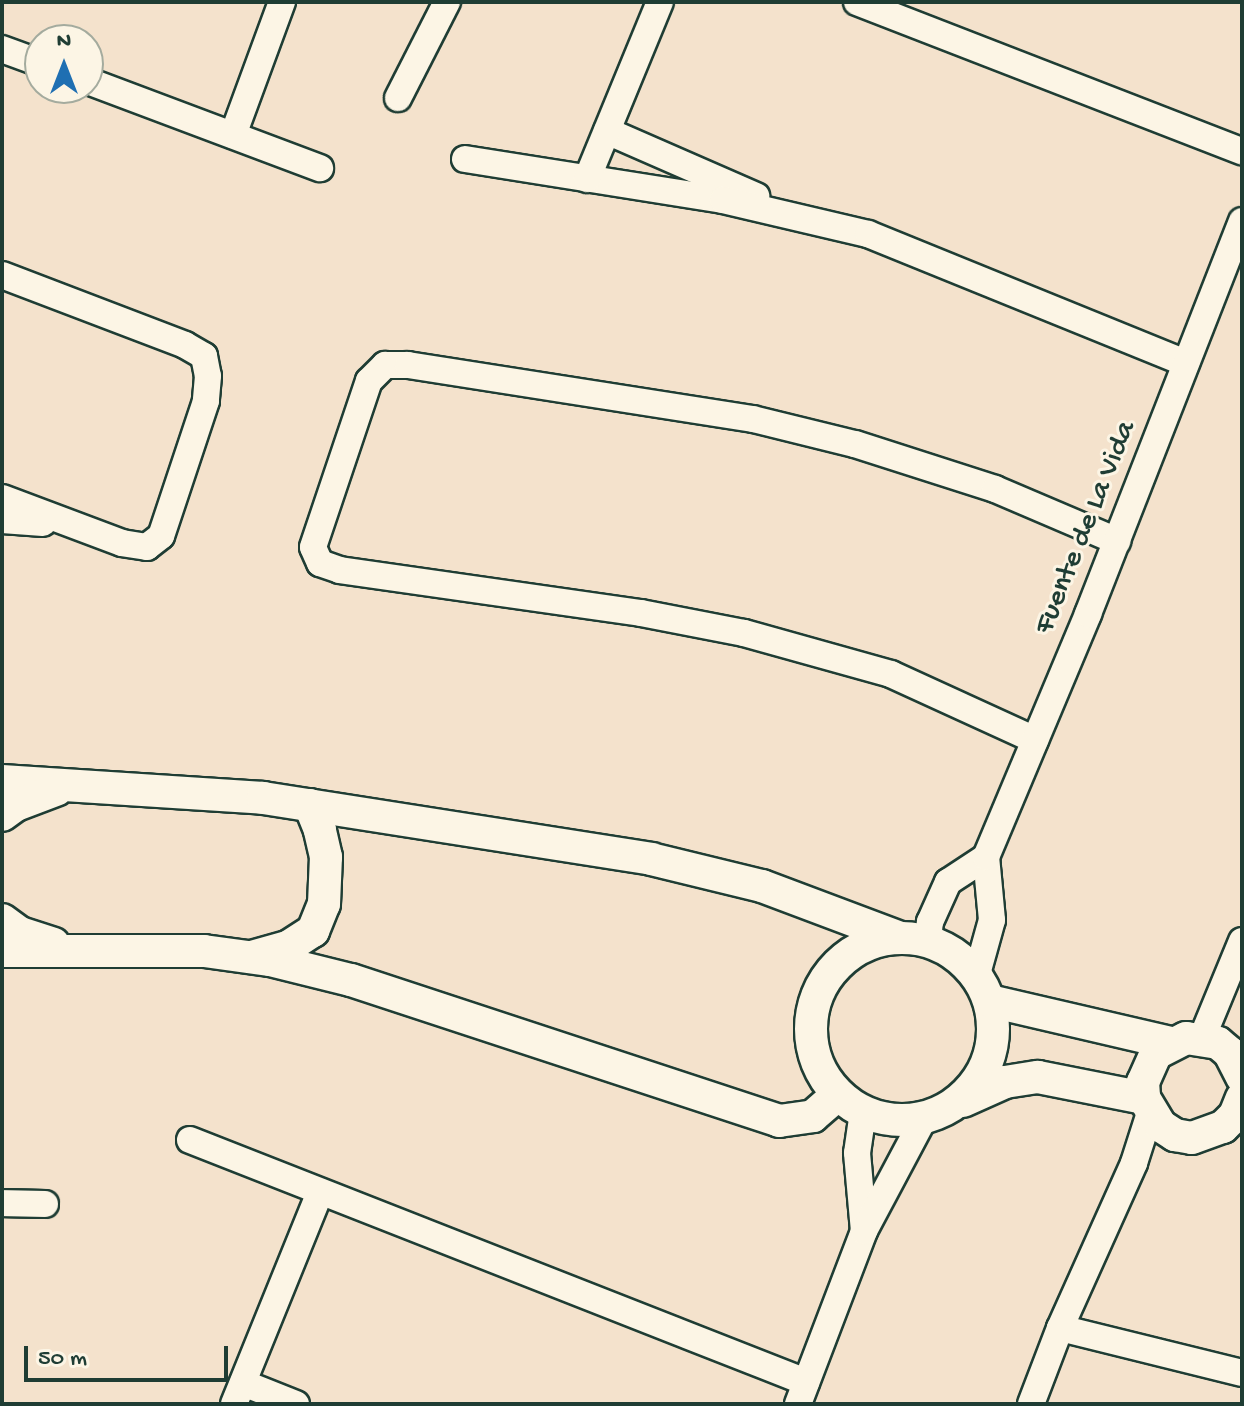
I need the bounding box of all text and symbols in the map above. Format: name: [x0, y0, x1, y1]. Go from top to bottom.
north arrow: [24, 24, 104, 104]
text: N: [57, 29, 71, 55]
street label: Fuente de La Vida: [1028, 416, 1146, 640]
scale bar: [28, 1330, 232, 1380]
text: 50 m: [38, 1345, 87, 1374]

